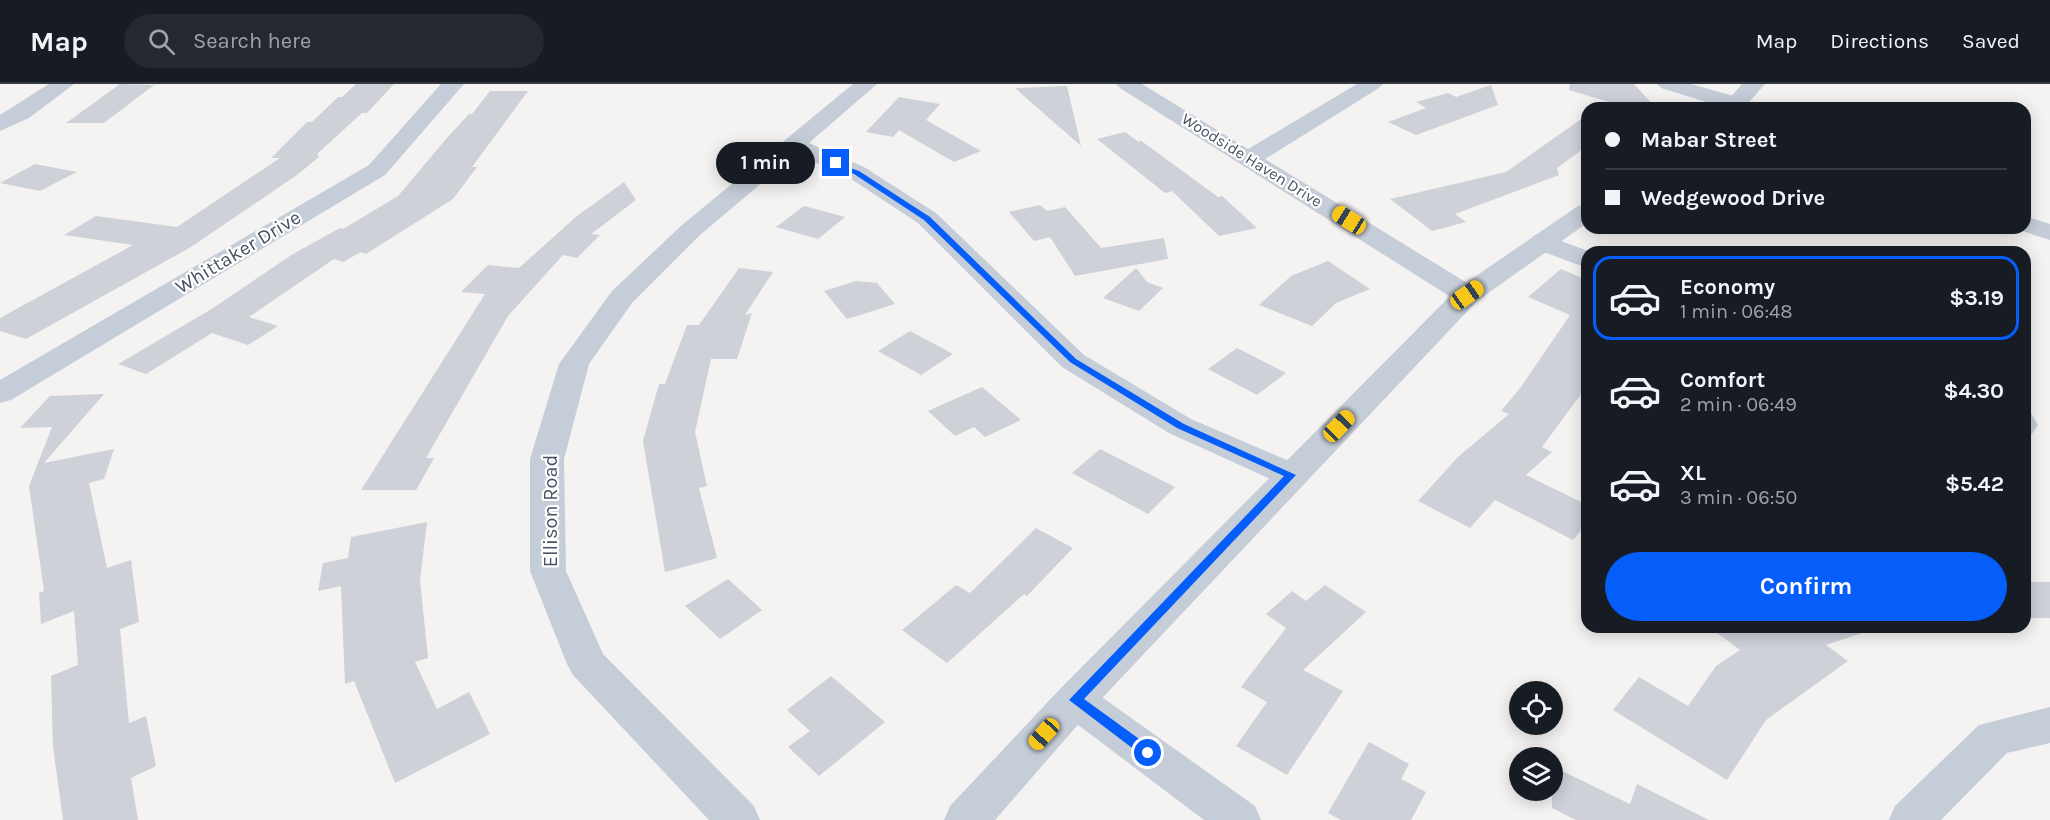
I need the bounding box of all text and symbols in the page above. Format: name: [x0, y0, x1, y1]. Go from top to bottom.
search box: [124, 14, 544, 68]
text: Map: [30, 25, 88, 58]
icon: search: [145, 25, 178, 58]
text: Search here: [193, 28, 311, 54]
text: Map: [1756, 29, 1797, 53]
text: Directions: [1830, 29, 1929, 53]
text: Saved: [1962, 29, 2020, 53]
street label: Woodside Haven Drive: [1178, 109, 1326, 211]
text: Mabar Street: [1641, 127, 1777, 153]
callout: 1 min: [716, 142, 815, 184]
route end: [822, 149, 849, 176]
text: 1 min: [740, 151, 791, 174]
text: Wedgewood Drive: [1641, 185, 1825, 211]
car: [1329, 203, 1369, 237]
street label: Whittaker Drive: [171, 206, 305, 298]
icon: car: [1608, 271, 1662, 325]
text: Economy: [1680, 274, 1775, 300]
car: [1447, 277, 1487, 313]
text: $3.19: [1949, 285, 2004, 311]
text: 1 min · 06:48: [1680, 300, 1793, 323]
icon: car: [1608, 364, 1662, 418]
text: Comfort: [1680, 367, 1765, 393]
text: $4.30: [1943, 378, 2004, 404]
text: 2 min · 06:49: [1680, 393, 1797, 416]
car: [1320, 407, 1358, 445]
street label: Ellison Road: [539, 455, 562, 567]
icon: car: [1608, 457, 1662, 511]
text: XL: [1680, 460, 1706, 486]
text: $5.42: [1945, 471, 2004, 497]
text: 3 min · 06:50: [1680, 486, 1797, 509]
button: Confirm: [1605, 552, 2007, 621]
map controls: [1509, 681, 1563, 801]
button: locate: [1509, 681, 1563, 735]
car: [1025, 715, 1063, 753]
route start: [1134, 739, 1161, 766]
button: layers: [1509, 747, 1563, 801]

